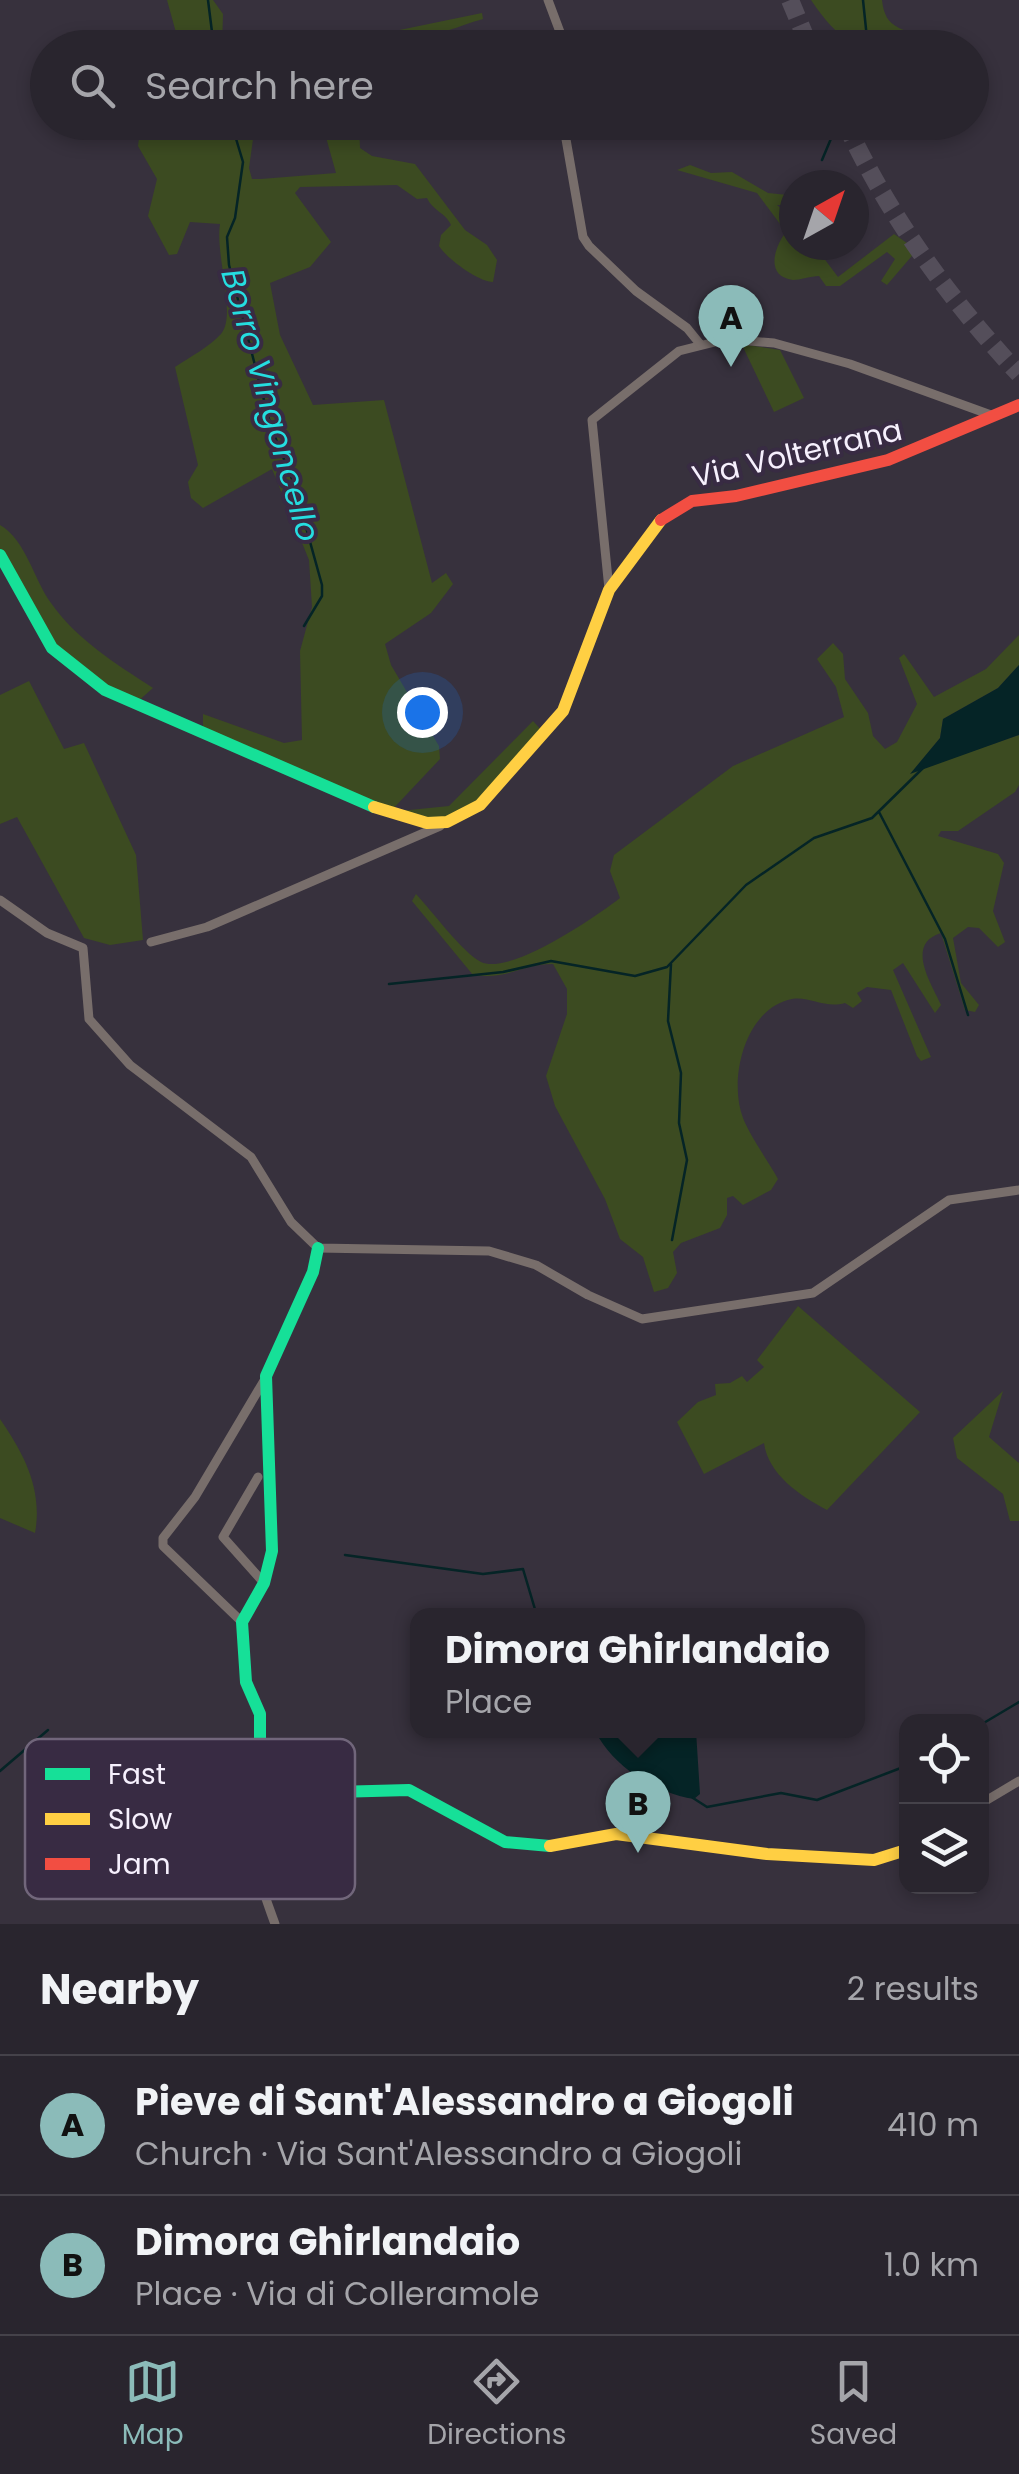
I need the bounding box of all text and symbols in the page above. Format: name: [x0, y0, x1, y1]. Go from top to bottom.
search box: [30, 30, 989, 140]
icon: search: [65, 58, 120, 113]
text: Search here: [145, 59, 374, 112]
north arrow: [779, 170, 869, 260]
water label: Borro Vingoncello: [210, 263, 332, 547]
pin: A: [698, 284, 764, 367]
street label: Via Volterrana: [688, 408, 906, 498]
your location: [397, 687, 448, 738]
popup: [410, 1608, 865, 1738]
text: Dimora Ghirlandaio: [445, 1623, 830, 1676]
text: Place: [445, 1679, 532, 1724]
map controls: [899, 1714, 989, 1894]
button: locate: [899, 1714, 989, 1804]
legend: [25, 1739, 355, 1899]
text: Fast: [108, 1755, 166, 1794]
pin: B: [606, 1770, 670, 1853]
text: Slow: [108, 1800, 172, 1839]
button: layers: [899, 1804, 989, 1894]
text: Jam: [108, 1845, 171, 1884]
text: Nearby: [40, 1960, 199, 2019]
text: 2 results: [847, 1966, 979, 2011]
text: Pieve di Sant'Alessandro a Giogoli: [135, 2075, 794, 2128]
text: A: [61, 2102, 84, 2147]
text: 410 m: [887, 2102, 979, 2147]
text: Church · Via Sant'Alessandro a Giogoli: [135, 2131, 742, 2176]
text: Dimora Ghirlandaio: [135, 2215, 520, 2268]
text: B: [62, 2242, 83, 2287]
text: 1.0 km: [884, 2242, 979, 2287]
text: Place · Via di Colleramole: [135, 2271, 539, 2316]
tab: Map: [122, 2354, 184, 2456]
tab: Directions: [427, 2354, 566, 2456]
tab: Saved: [810, 2354, 897, 2456]

